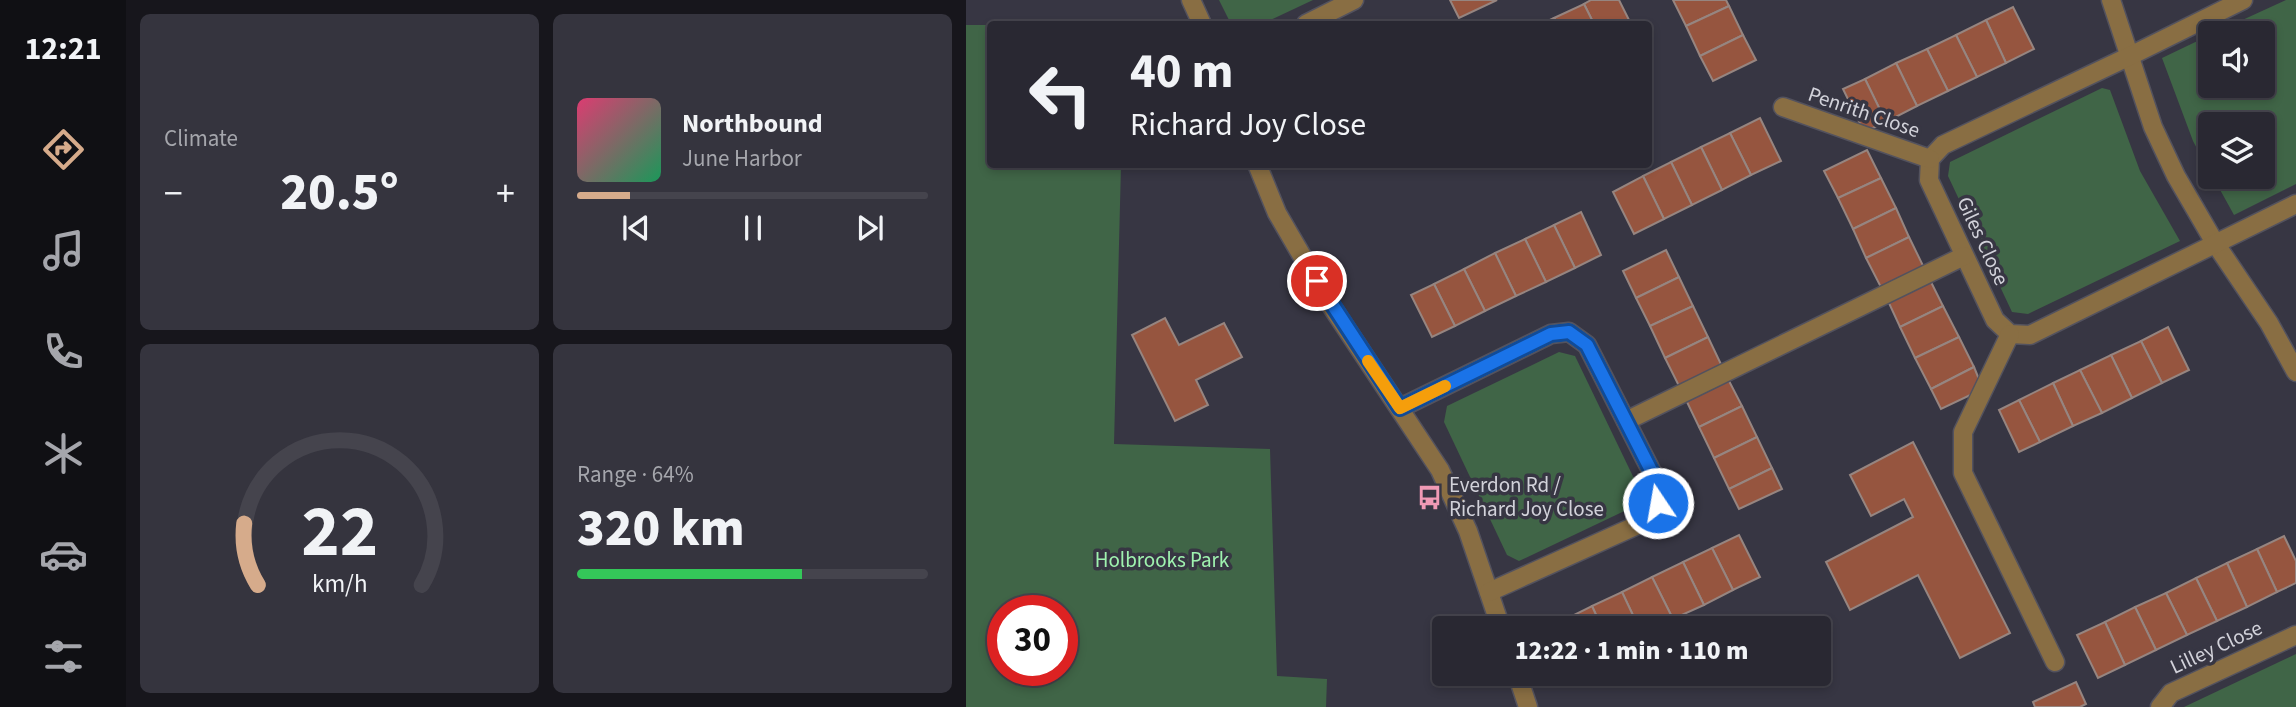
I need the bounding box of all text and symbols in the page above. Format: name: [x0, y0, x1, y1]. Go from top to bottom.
map controls: [2198, 21, 2275, 189]
button: sound: [2198, 21, 2275, 98]
text: 12:21: [24, 26, 102, 72]
text: 40 m: [1130, 37, 1234, 107]
icon: left: [1015, 49, 1106, 140]
street label: Penrith Close: [1804, 79, 1924, 145]
text: Richard Joy Close: [1130, 102, 1366, 148]
text: Northbound: [682, 105, 823, 142]
button: layers: [2198, 112, 2275, 189]
text: Climate: [164, 122, 238, 155]
icon: directions: [39, 125, 88, 174]
text: June Harbor: [682, 142, 802, 175]
text: 20.5°: [280, 156, 399, 230]
text: −: [164, 167, 183, 221]
text: +: [496, 167, 515, 221]
street label: Giles Close: [1949, 192, 2017, 290]
icon: previous: [617, 209, 655, 247]
icon: pause: [734, 209, 772, 247]
icon: next: [851, 209, 889, 247]
icon: music: [39, 226, 88, 275]
pin: [1287, 251, 1347, 311]
icon: arrive: [1298, 262, 1336, 300]
icon: phone: [39, 327, 88, 376]
icon: climate: [39, 429, 88, 478]
text: Range · 64%: [577, 458, 694, 491]
position arrow: [1621, 466, 1695, 540]
place label: Everdon Rd / Richard Joy Close: [1449, 470, 1604, 524]
text: 22: [301, 480, 378, 584]
bus stop icon: Everdon Rd / Richard Joy Close: [1415, 483, 1443, 511]
text: 320 km: [577, 492, 745, 566]
icon: car: [39, 530, 88, 579]
park label: Holbrooks Park: [1095, 545, 1230, 575]
text: km/h: [312, 565, 367, 601]
speed limit sign: 30: [987, 595, 1078, 686]
street label: Lilley Close: [2165, 613, 2267, 681]
icon: filters: [39, 632, 88, 681]
text: 12:22 · 1 min · 110 m: [1515, 632, 1748, 669]

